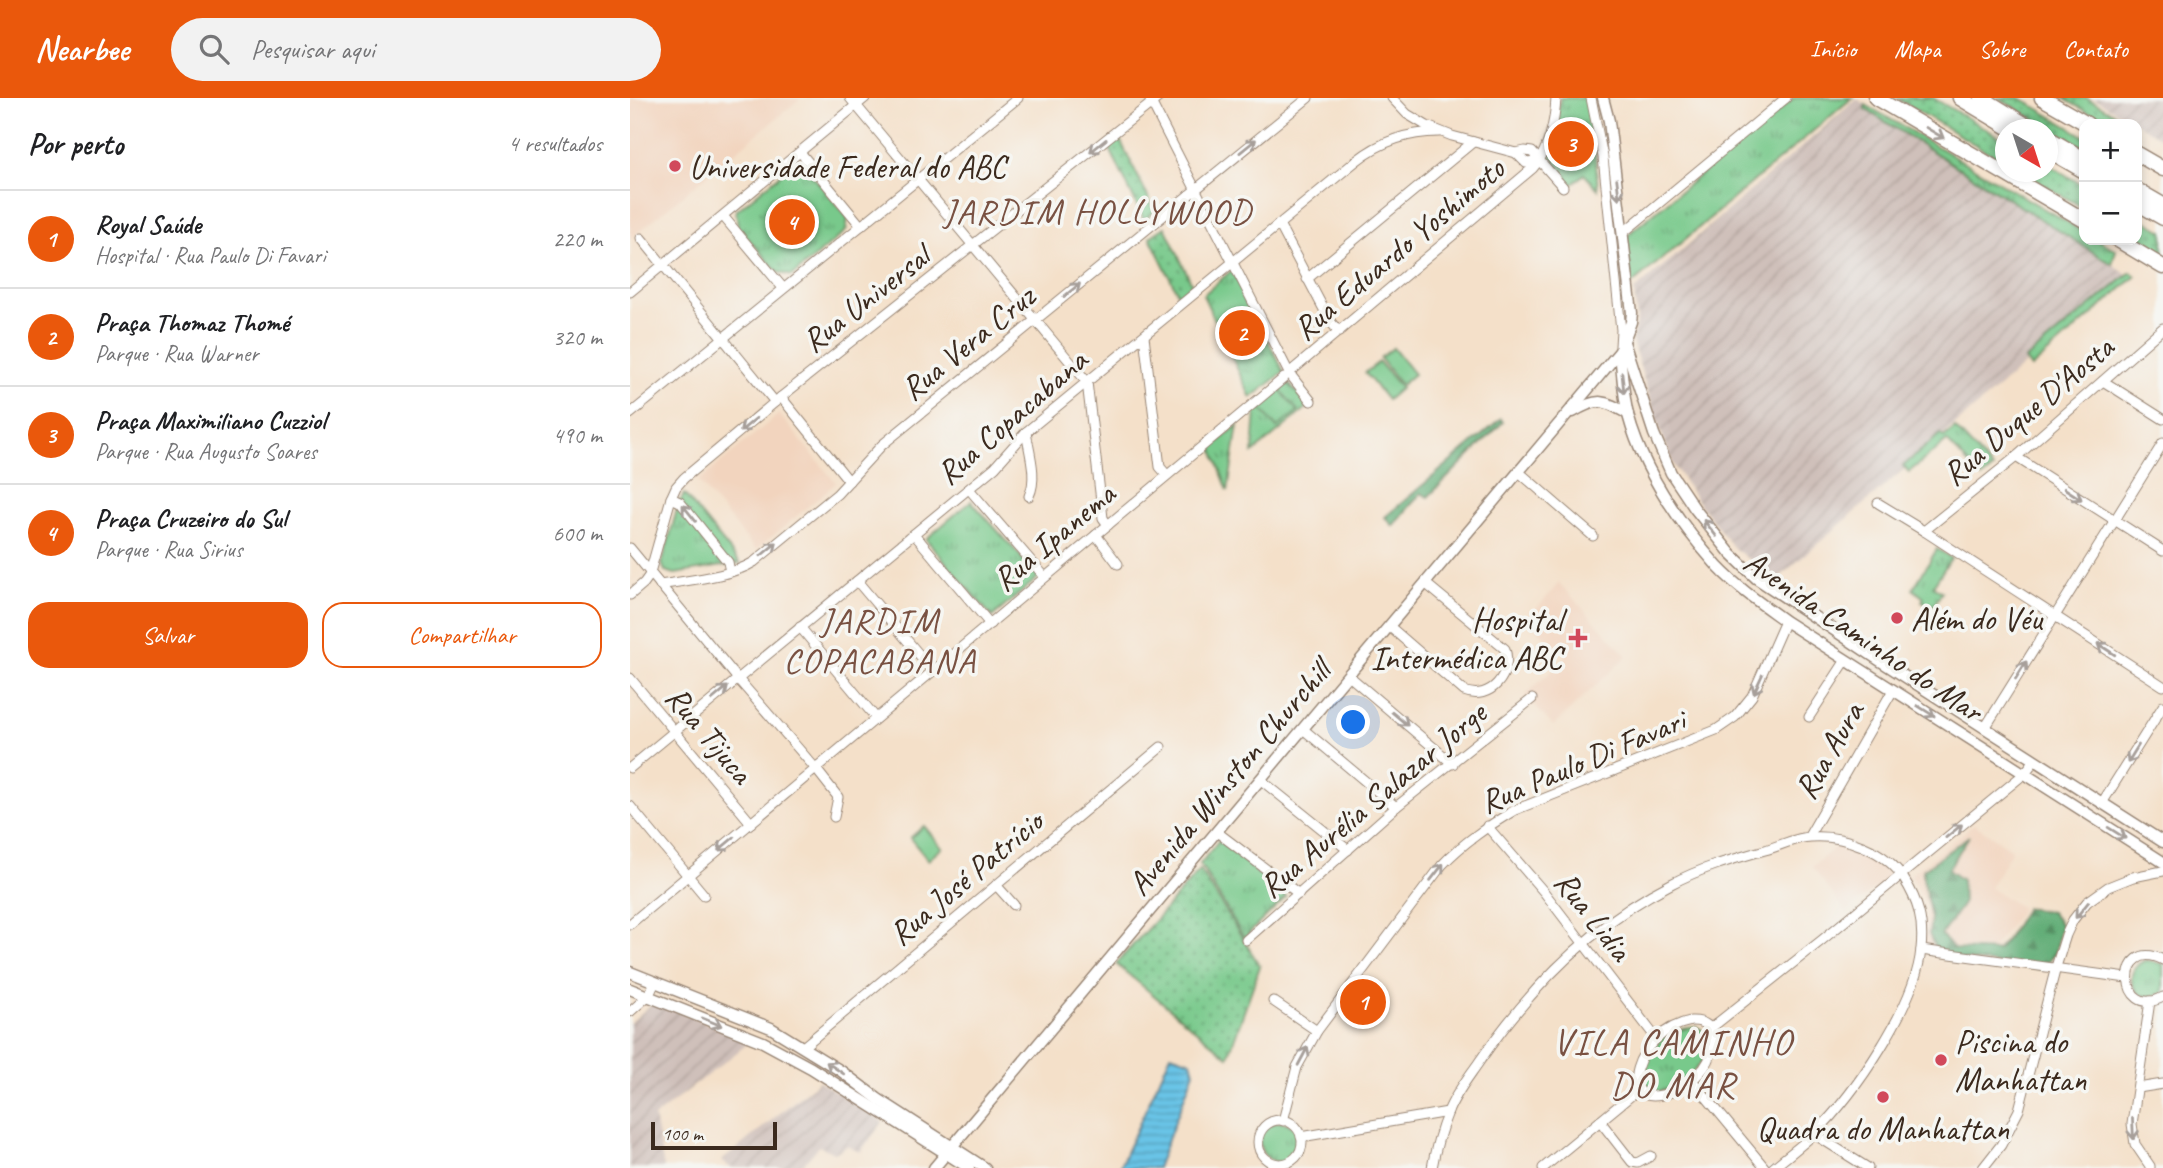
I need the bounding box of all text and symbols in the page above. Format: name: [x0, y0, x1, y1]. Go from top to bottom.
search box: [171, 18, 661, 81]
text: Nearbee: [35, 28, 129, 70]
icon: search: [195, 30, 233, 68]
text: Pesquisar aqui: [251, 33, 375, 66]
text: Início: [1810, 34, 1856, 64]
text: Mapa: [1894, 34, 1941, 64]
text: Sobre: [1979, 34, 2025, 64]
text: Contato: [2063, 34, 2128, 64]
pin: 3: [1548, 118, 1594, 170]
north arrow: [1995, 119, 2058, 182]
map controls: [2079, 119, 2142, 245]
button: +: [2079, 119, 2142, 182]
text: Por perto: [28, 125, 123, 163]
one-way arrow: [1924, 126, 1944, 140]
text: 4 resultados: [508, 129, 602, 158]
one-way arrow: [1090, 138, 1108, 154]
one-way arrow: [1239, 139, 1257, 154]
place label: Universidade Federal do ABC: [689, 146, 1010, 188]
street label: Rua Eduardo Yoshimoto: [1284, 147, 1514, 349]
marker: Universidade Federal do ABC: [667, 158, 683, 174]
one-way arrow: [1612, 178, 1625, 200]
button: −: [2079, 182, 2142, 245]
district label: JARDIM HOLLYWOOD: [942, 189, 1253, 234]
pin: 4: [769, 196, 815, 248]
text: Royal Saúde: [95, 208, 201, 241]
text: 1: [46, 225, 56, 254]
text: 220 m: [553, 225, 602, 254]
street label: Rua Universal: [793, 233, 942, 362]
text: Hospital · Rua Paulo Di Favari: [95, 241, 326, 270]
street label: Rua Vera Cruz: [892, 274, 1045, 410]
one-way arrow: [1063, 282, 1081, 298]
text: Praça Thomaz Thomé: [95, 306, 289, 339]
pin: 2: [1219, 307, 1265, 359]
text: 2: [46, 323, 56, 352]
text: 320 m: [553, 323, 602, 352]
street label: Rua Duque D'Aosta: [1933, 326, 2123, 495]
street label: Rua Copacabana: [927, 338, 1098, 494]
text: Parque · Rua Warner: [95, 339, 259, 368]
one-way arrow: [1617, 371, 1630, 393]
text: Praça Maximiliano Cuzziol: [95, 404, 326, 437]
one-way arrow: [739, 417, 757, 433]
text: 3: [46, 421, 56, 450]
text: 490 m: [553, 421, 602, 450]
text: Parque · Rua Augusto Soares: [95, 437, 317, 466]
street label: Rua Ipanema: [984, 472, 1125, 600]
one-way arrow: [2063, 487, 2083, 501]
text: Praça Cruzeiro do Sul: [95, 502, 286, 535]
one-way arrow: [681, 505, 696, 523]
text: 4: [46, 519, 56, 548]
text: 600 m: [553, 519, 602, 548]
one-way arrow: [1702, 519, 1718, 537]
text: Parque · Rua Sirius: [95, 535, 243, 564]
street label: Avenida Caminho do Mar: [1736, 540, 1993, 732]
one-way arrow: [760, 541, 778, 557]
district label: JARDIM COPACABANA: [784, 598, 976, 683]
place label: Além do Véu: [1911, 598, 2044, 640]
place label: Hospital Intermédica ABC: [1371, 599, 1567, 679]
button: Salvar: [28, 602, 308, 668]
button: Compartilhar: [322, 602, 602, 668]
marker: Além do Véu: [1889, 610, 1905, 626]
marker: Hospital Intermédica ABC: [1568, 628, 1588, 648]
one-way arrow: [2097, 642, 2116, 656]
street label: Avenida Winston Churchill: [1118, 647, 1343, 904]
one-way arrow: [2015, 660, 2029, 680]
one-way arrow: [1751, 673, 1764, 694]
street label: Rua Tijuca: [656, 677, 763, 793]
one-way arrow: [711, 685, 729, 701]
street label: Rua Aurélia Salazar Jorge: [1251, 691, 1497, 907]
street label: Rua Aura: [1784, 692, 1875, 807]
street label: Rua Paulo Di Favari: [1474, 697, 1695, 823]
one-way arrow: [1915, 704, 1935, 718]
your location: [1336, 705, 1370, 739]
one-way arrow: [1391, 711, 1409, 727]
one-way arrow: [2125, 744, 2139, 764]
street label: Rua José Patrício: [880, 799, 1054, 955]
one-way arrow: [1945, 823, 1963, 839]
one-way arrow: [2107, 827, 2127, 841]
one-way arrow: [717, 836, 735, 852]
street label: Rua Lidia: [1545, 862, 1642, 970]
one-way arrow: [1429, 864, 1445, 882]
one-way arrow: [2074, 900, 2089, 918]
pin: 1: [1340, 976, 1386, 1028]
one-way arrow: [701, 1016, 723, 1029]
district label: VILA CAMINHO DO MAR: [1553, 1018, 1795, 1108]
place label: Piscina do Manhattan: [1955, 1021, 2087, 1101]
one-way arrow: [1296, 1046, 1310, 1066]
marker: Piscina do Manhattan: [1933, 1052, 1949, 1068]
one-way arrow: [826, 1061, 846, 1075]
marker: Quadra do Manhattan: [1875, 1089, 1891, 1105]
place label: Quadra do Manhattan: [1757, 1108, 2009, 1150]
one-way arrow: [2127, 1118, 2140, 1141]
scale bar: [651, 1119, 777, 1151]
text: 100 m: [662, 1122, 703, 1146]

